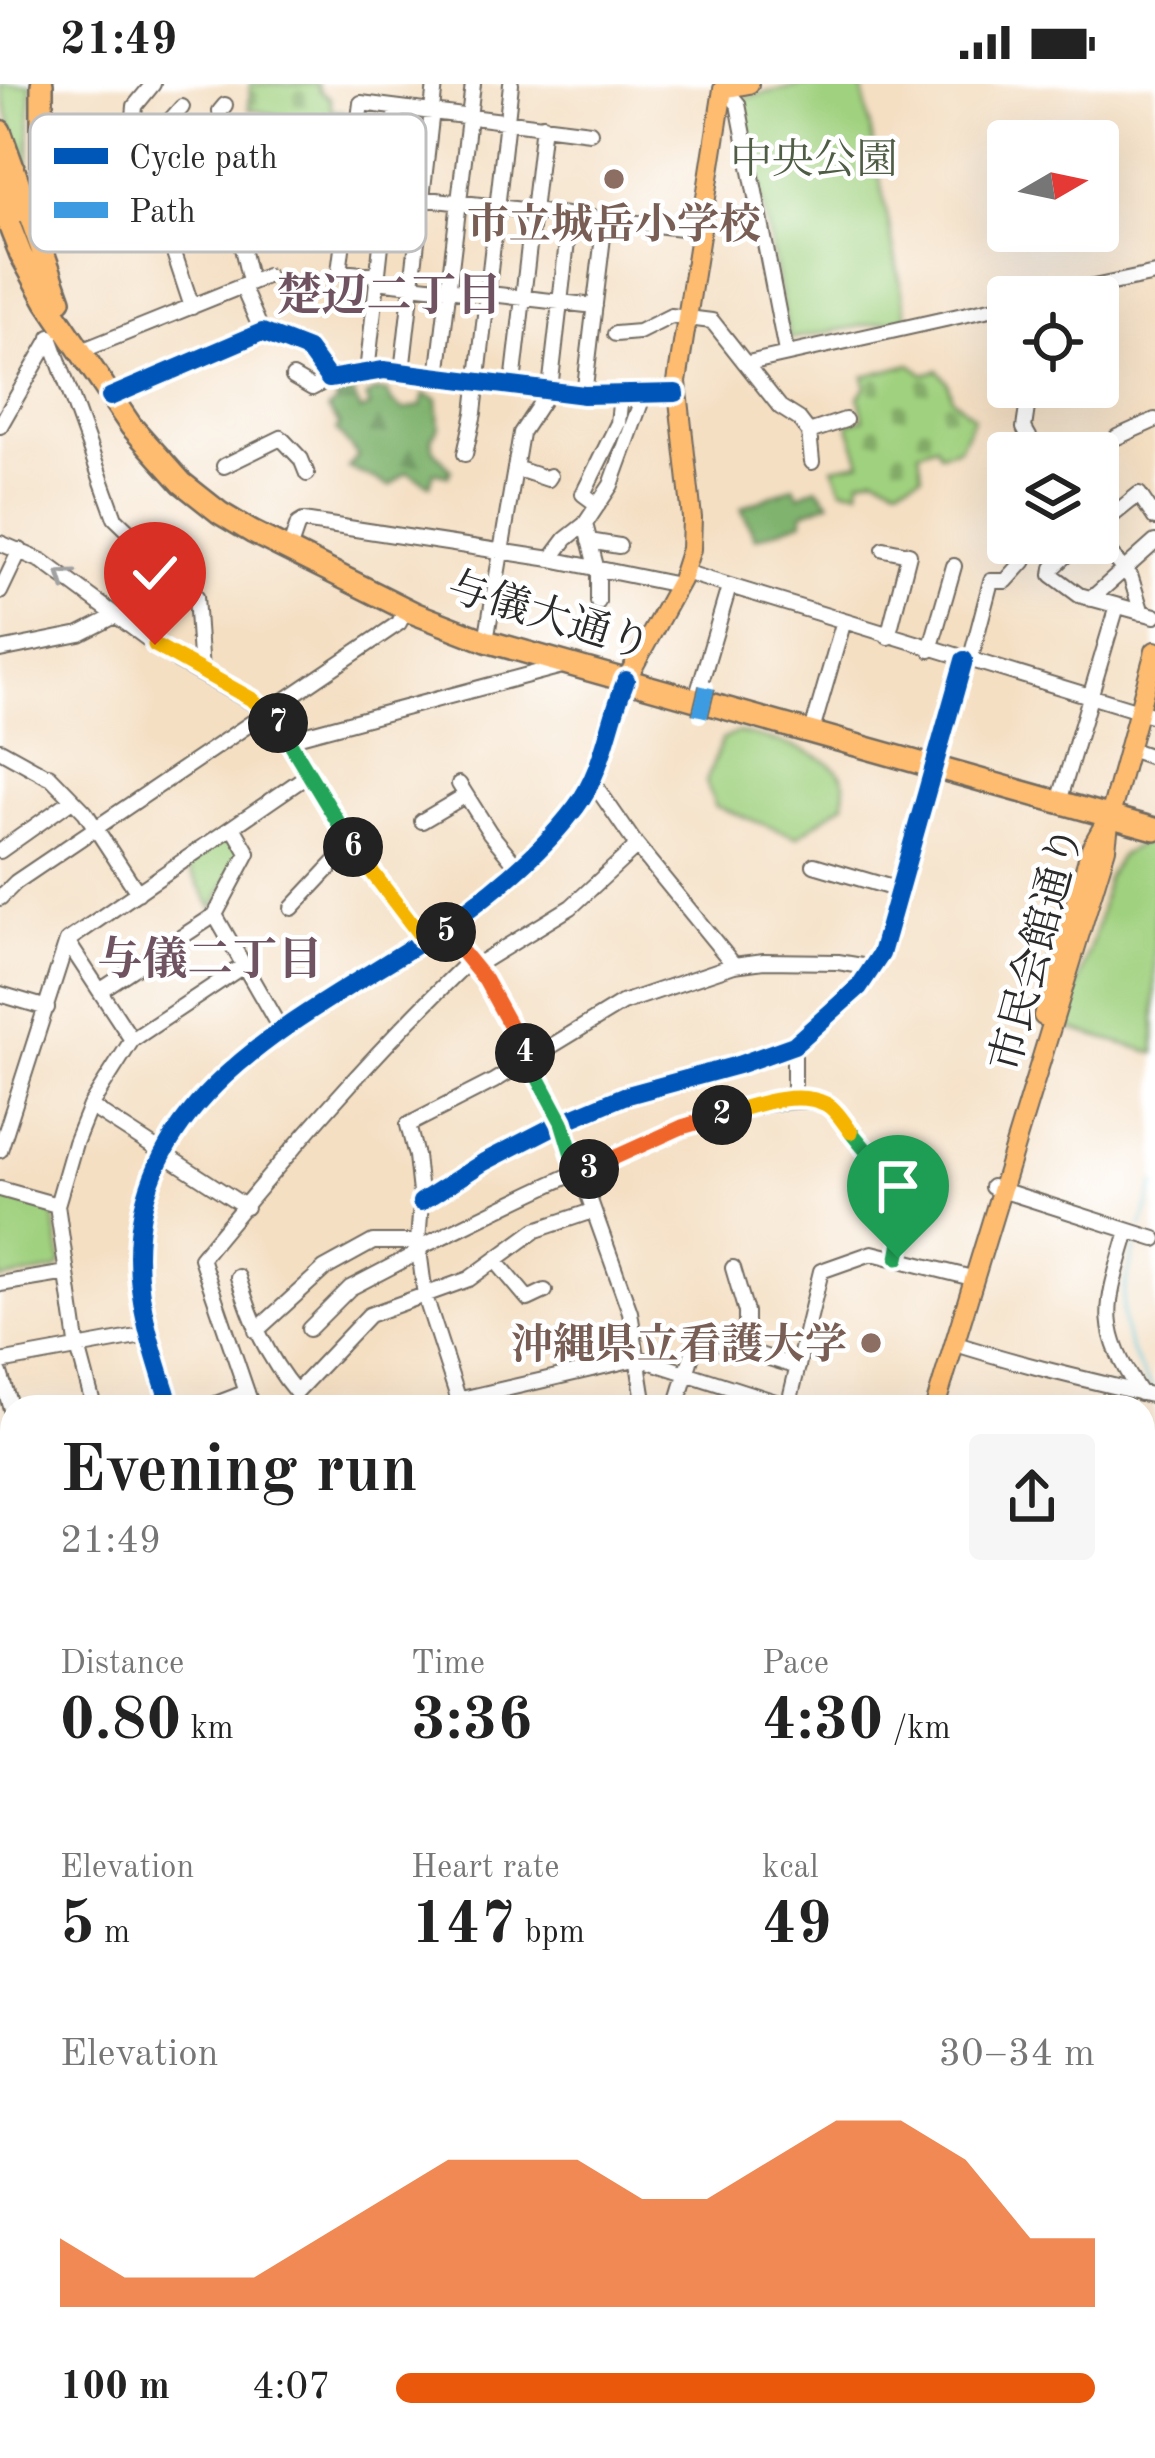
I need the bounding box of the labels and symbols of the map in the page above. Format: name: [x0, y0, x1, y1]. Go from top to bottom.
legend: [30, 114, 426, 252]
north arrow: [987, 120, 1119, 252]
park label: 中央公園: [730, 137, 898, 183]
text: Cycle path: [129, 143, 278, 176]
marker: 市立城岳小学校: [601, 166, 627, 192]
text: Path: [129, 197, 196, 230]
place label: 市立城岳小学校: [467, 202, 761, 248]
district label: 楚辺二丁目: [276, 271, 502, 321]
pin: [104, 522, 206, 645]
street label: 与儀大通り: [442, 563, 657, 669]
one-way arrow: [56, 569, 78, 591]
pin: 7: [248, 693, 308, 753]
pin: 6: [323, 817, 383, 877]
street label: 市民会館通り: [982, 821, 1092, 1076]
pin: 5: [416, 902, 476, 962]
district label: 与儀二丁目: [97, 935, 323, 985]
pin: 4: [495, 1023, 555, 1083]
pin: 2: [692, 1085, 752, 1145]
pin: [847, 1135, 949, 1258]
pin: 3: [559, 1139, 619, 1199]
place label: 沖縄県立看護大学: [511, 1322, 847, 1368]
marker: 沖縄県立看護大学: [858, 1330, 884, 1356]

